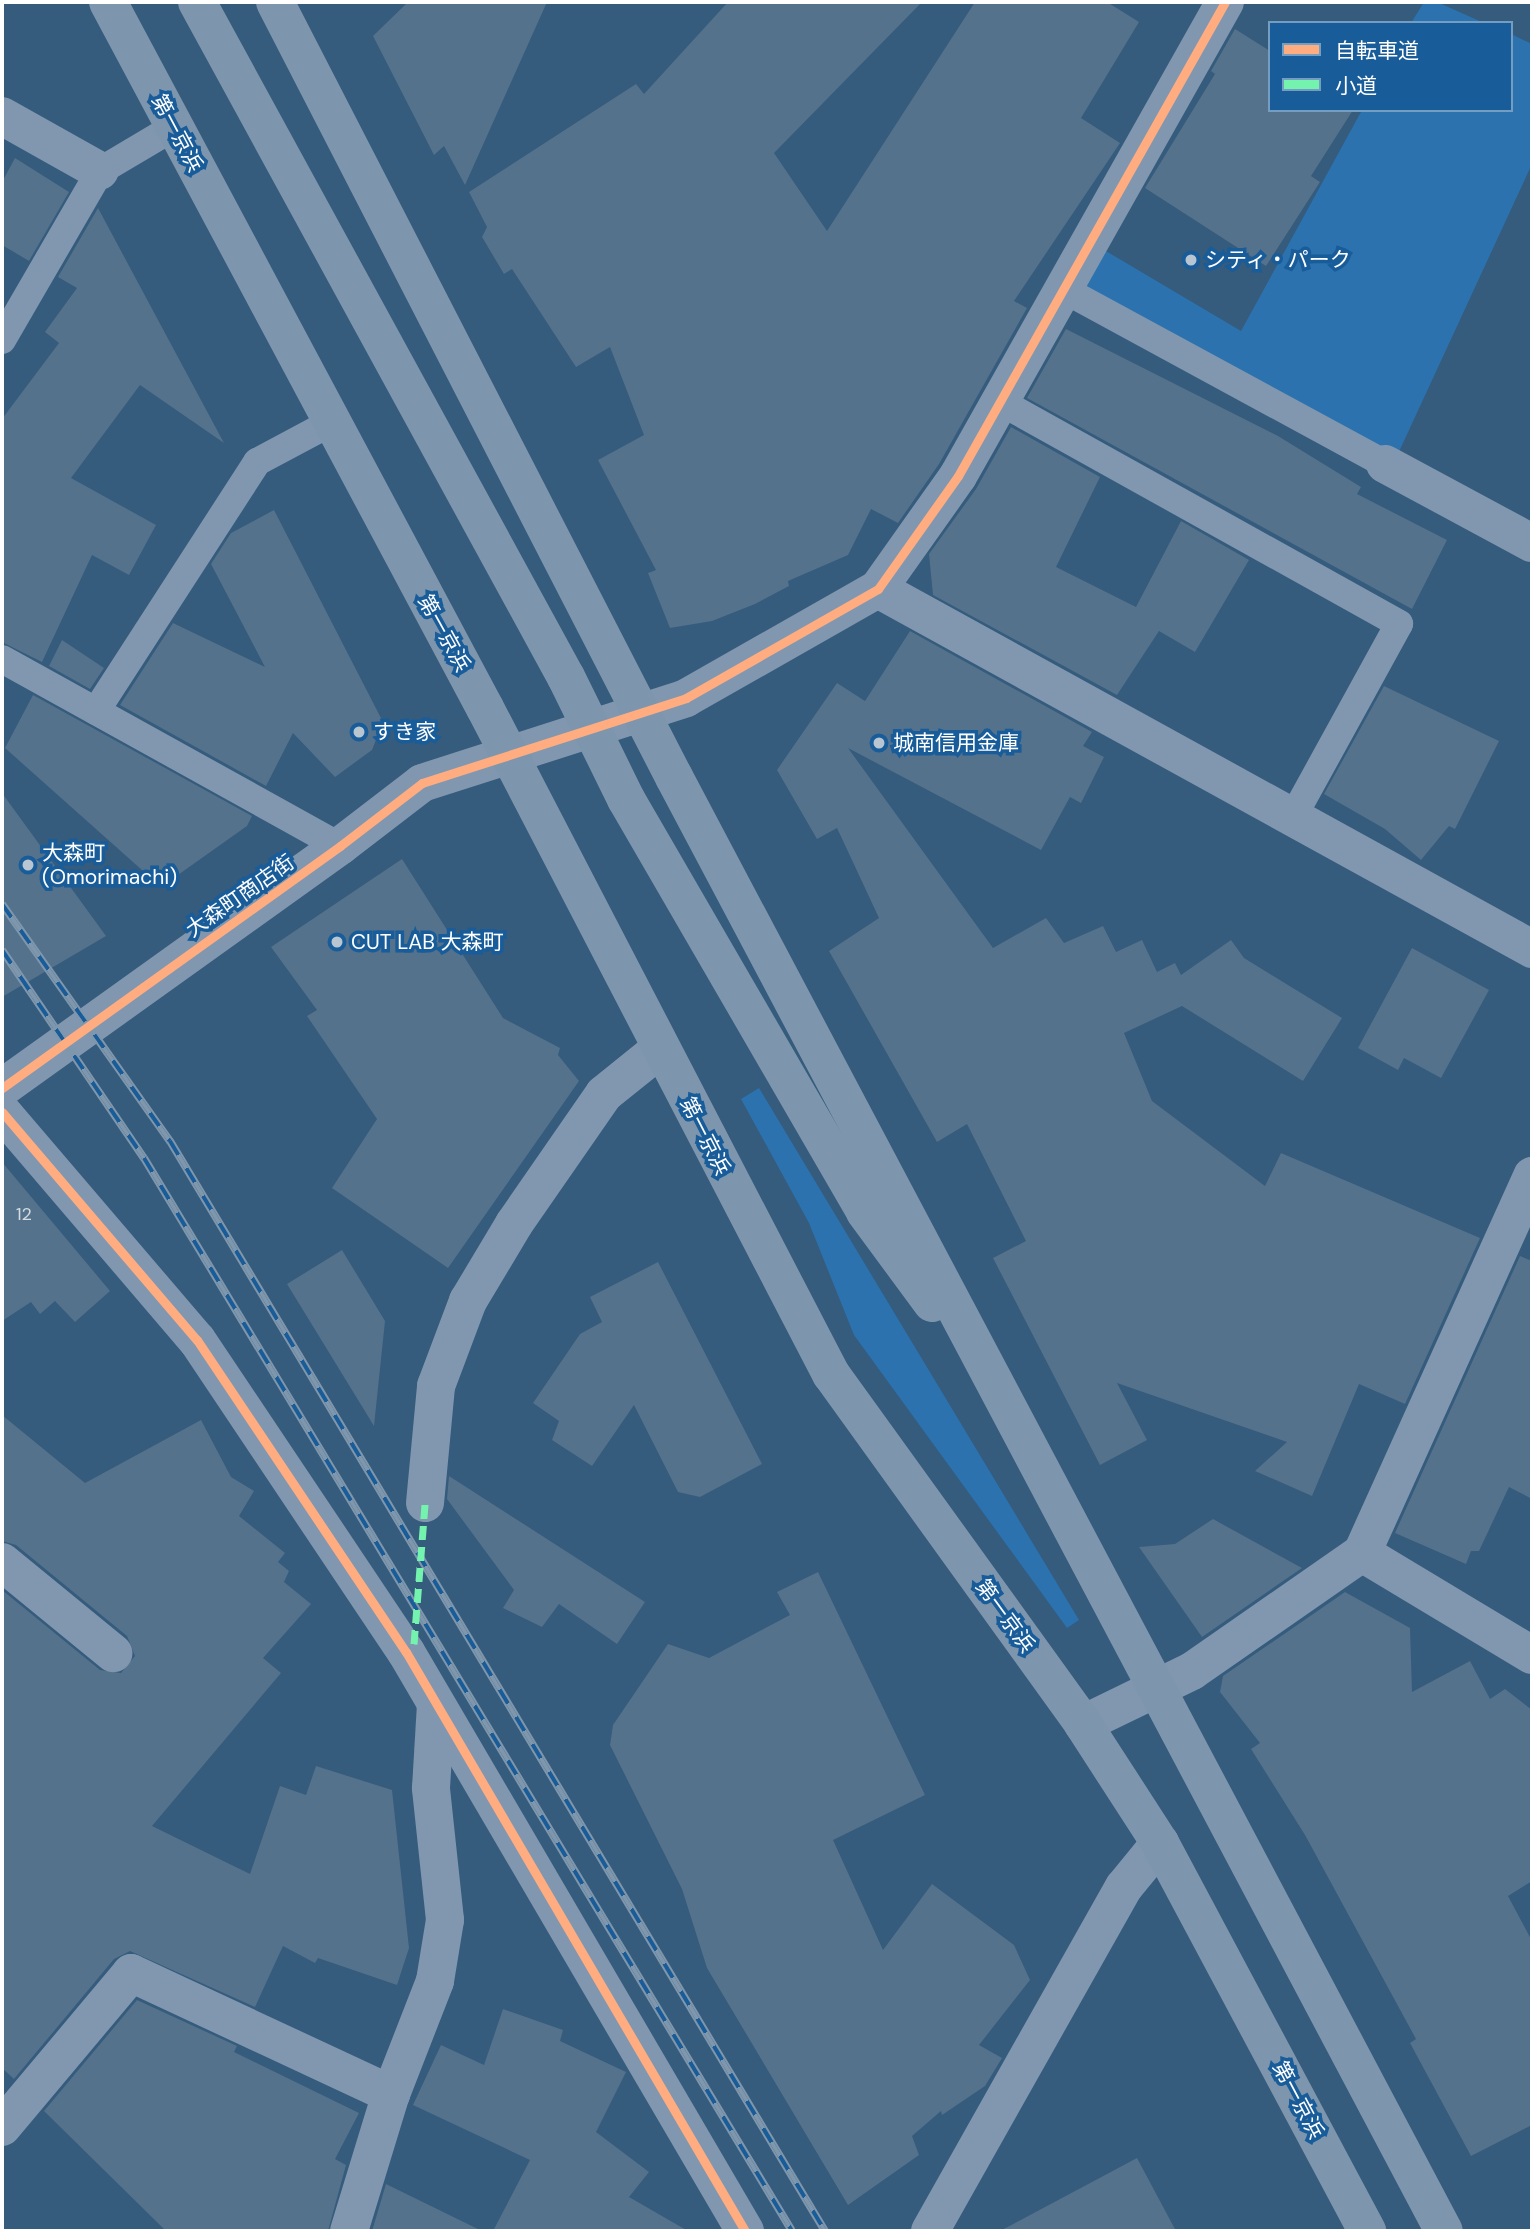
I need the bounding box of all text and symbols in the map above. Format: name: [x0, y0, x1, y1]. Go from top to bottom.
legend: [1268, 21, 1513, 112]
text: 自転車道: [1335, 37, 1419, 65]
text: 小道: [1335, 72, 1377, 100]
street label: 第一京浜: [146, 90, 208, 176]
place label: シティ・パーク: [1205, 247, 1352, 273]
marker: シティ・パーク: [1183, 252, 1199, 268]
street label: 第一京浜: [413, 590, 475, 676]
place label: すき家: [373, 719, 436, 745]
marker: すき家: [351, 724, 367, 740]
place label: 城南信用金庫: [893, 730, 1019, 756]
marker: 城南信用金庫: [871, 735, 887, 751]
place label: 大森町 (Omorimachi): [42, 840, 176, 890]
street label: 大森町商店街: [181, 850, 299, 942]
marker: 大森町 (Omorimachi): [20, 857, 36, 873]
place label: CUT LAB 大森町: [351, 929, 503, 955]
marker: CUT LAB 大森町: [329, 934, 345, 950]
street label: 第一京浜: [675, 1093, 735, 1179]
house number: 12: [16, 1203, 32, 1225]
street label: 第一京浜: [970, 1575, 1040, 1657]
street label: 第一京浜: [1267, 2057, 1329, 2143]

